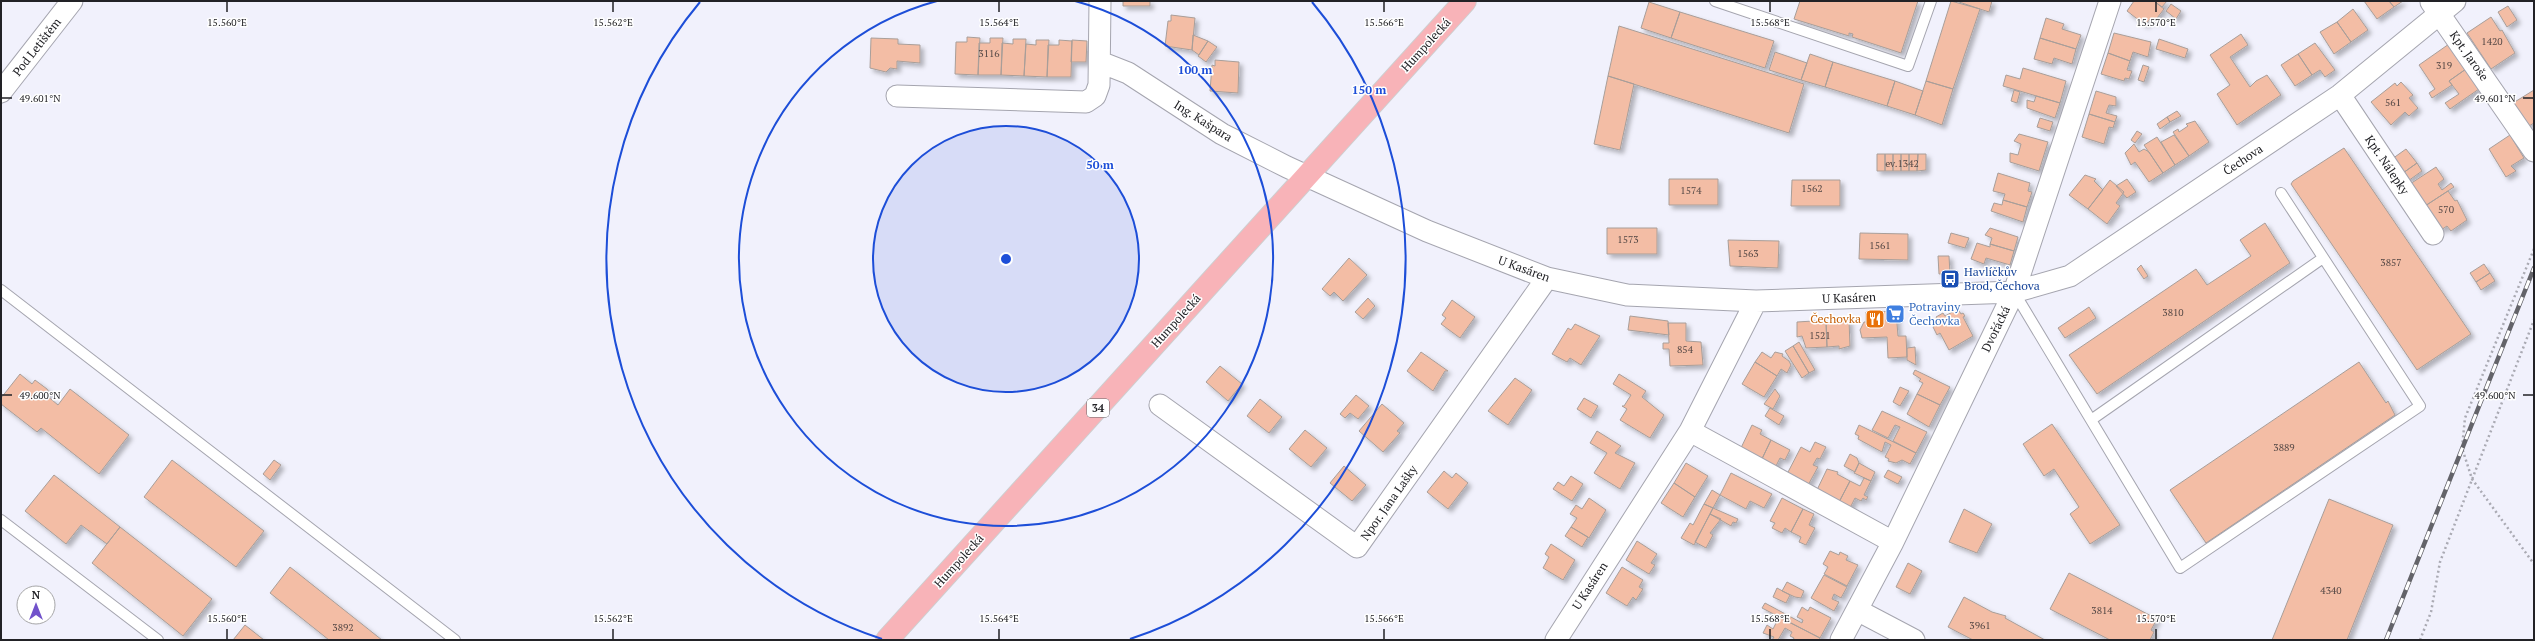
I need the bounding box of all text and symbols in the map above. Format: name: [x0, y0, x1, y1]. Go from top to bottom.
street label: Pod Letištěm: [9, 14, 64, 79]
street label: Humpolecká: [1398, 15, 1454, 75]
text: 15.560°E: [207, 16, 247, 29]
text: 15.562°E: [593, 16, 633, 29]
text: 15.564°E: [979, 16, 1019, 29]
text: 15.566°E: [1364, 16, 1404, 29]
text: 15.568°E: [1750, 16, 1790, 29]
text: 15.570°E: [2136, 16, 2176, 29]
street label: Kpt. Jaroše: [2447, 28, 2492, 83]
house number: 1420: [2481, 35, 2503, 48]
house number: 3116: [978, 47, 1000, 60]
house number: 319: [2436, 59, 2452, 72]
text: 100 m: [1178, 62, 1212, 77]
text: 150 m: [1352, 82, 1386, 97]
text: 49.601°N: [20, 92, 61, 105]
text: 49.601°N: [2475, 92, 2516, 105]
house number: 561: [2385, 96, 2401, 109]
street label: Ing. Kašpara: [1171, 97, 1235, 144]
street label: Kpt. Nálepky: [2362, 132, 2413, 198]
street label: Čechova: [2220, 141, 2265, 178]
text: 50 m: [1086, 157, 1114, 172]
house number: ev.1342: [1885, 157, 1919, 170]
house number: 1562: [1801, 182, 1823, 195]
house number: 1574: [1680, 184, 1702, 197]
house number: 570: [2438, 203, 2454, 216]
house number: 1573: [1617, 233, 1639, 246]
house number: 1561: [1869, 239, 1891, 252]
house number: 1563: [1737, 247, 1759, 260]
centre of rings: [999, 252, 1013, 266]
street label: U Kasáren: [1496, 252, 1552, 285]
house number: 3857: [2380, 256, 2402, 269]
place label: Havlíčkův Brod, Čechova: [1964, 264, 2040, 293]
bus stop icon: Havlíčkův Brod, Čechova: [1939, 268, 1961, 290]
street label: U Kasáren: [1822, 289, 1876, 306]
street label: Humpolecká: [1148, 291, 1204, 351]
place label: Potraviny Čechovka: [1909, 299, 1961, 328]
supermarket icon: Potraviny Čechovka: [1884, 303, 1906, 325]
street label: Dvořácká: [1978, 303, 2013, 354]
house number: 3810: [2162, 306, 2184, 319]
restaurant icon: Čechovka: [1864, 308, 1886, 330]
place label: Čechovka: [1810, 311, 1861, 326]
house number: 1521: [1809, 329, 1831, 342]
house number: 854: [1677, 343, 1694, 356]
text: 49.600°N: [20, 389, 61, 402]
text: 49.600°N: [2475, 389, 2516, 402]
road number: 34: [1087, 399, 1109, 417]
house number: 3889: [2273, 441, 2295, 454]
street label: Npor. Jana Lašky: [1357, 461, 1421, 543]
street label: Humpolecká: [931, 531, 987, 591]
street label: U Kasáren: [1569, 559, 1611, 612]
house number: 4340: [2320, 584, 2342, 597]
north arrow: [16, 585, 56, 625]
text: N: [32, 588, 41, 602]
house number: 3814: [2091, 604, 2113, 617]
text: 15.560°E: [207, 612, 247, 625]
text: 15.562°E: [593, 612, 633, 625]
text: 15.564°E: [979, 612, 1019, 625]
text: 15.566°E: [1364, 612, 1404, 625]
text: 15.568°E: [1750, 612, 1790, 625]
text: 15.570°E: [2136, 612, 2176, 625]
house number: 3961: [1969, 619, 1991, 632]
house number: 3892: [332, 621, 354, 634]

